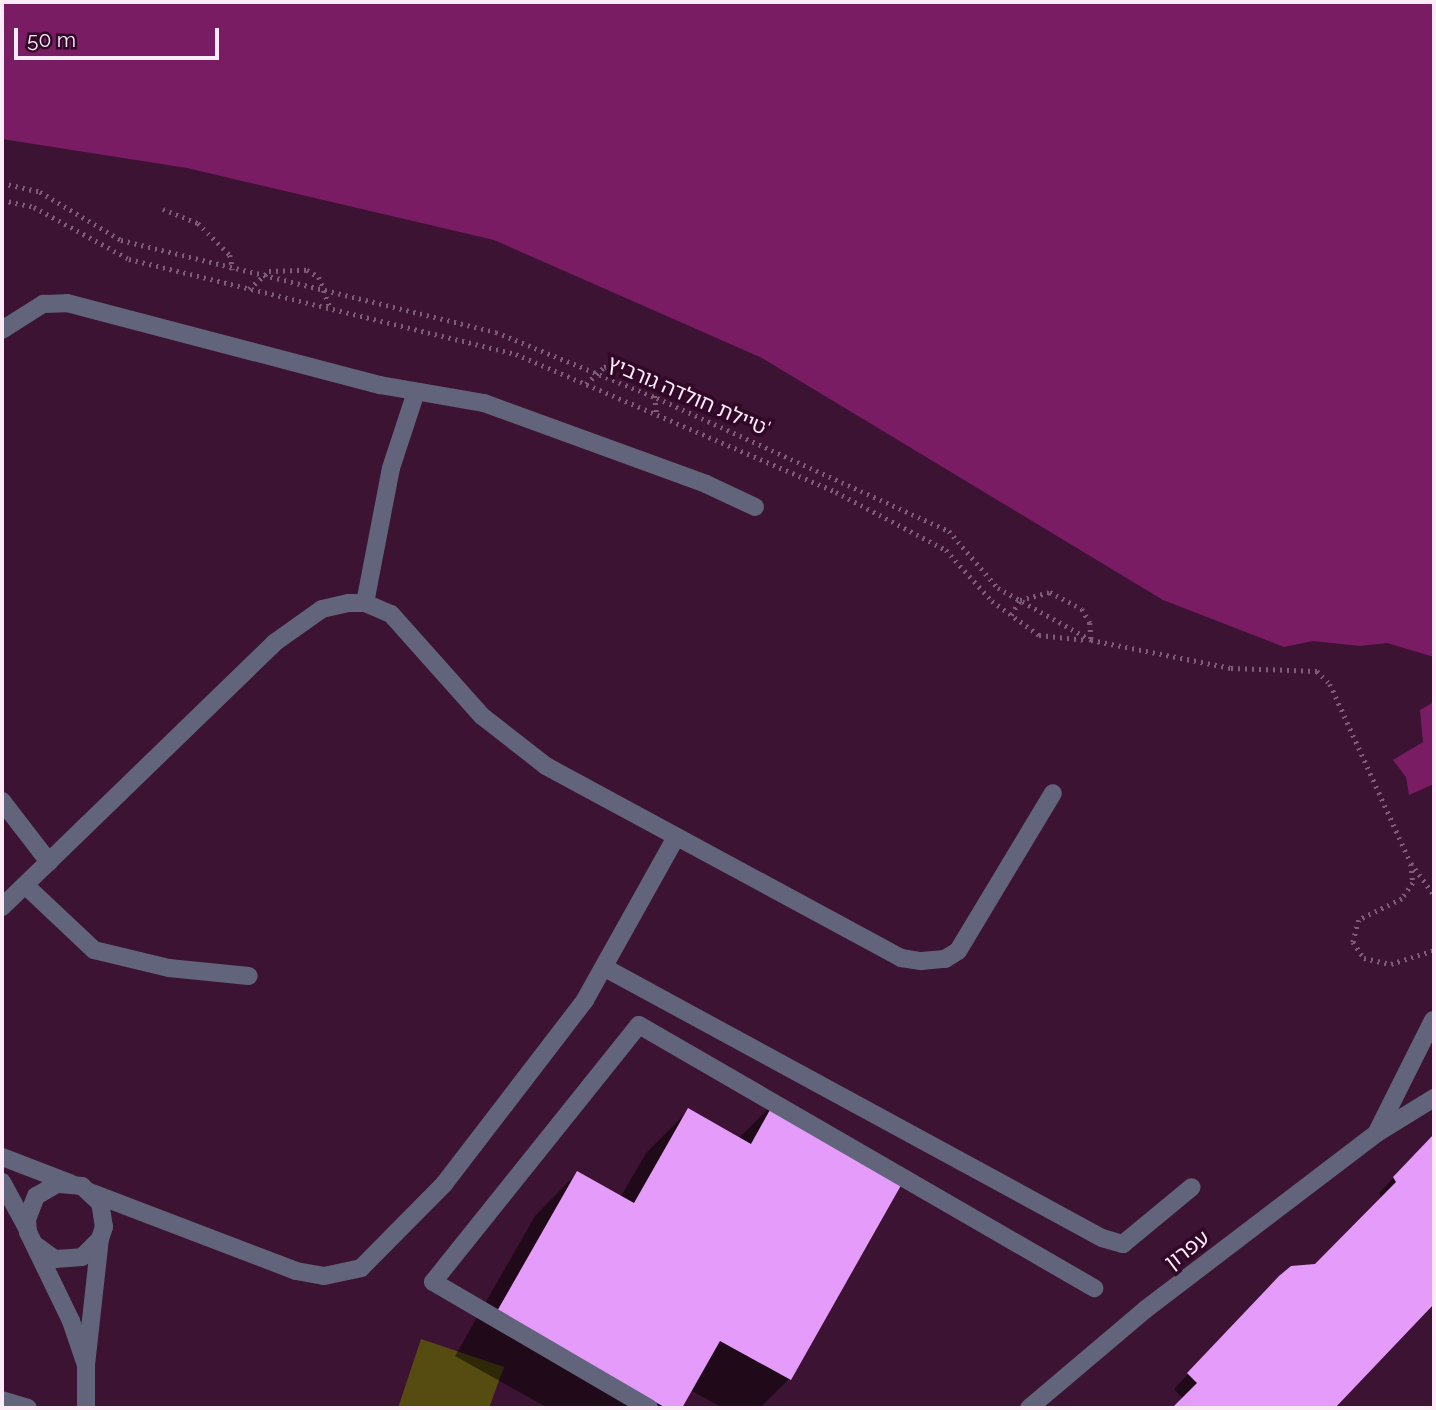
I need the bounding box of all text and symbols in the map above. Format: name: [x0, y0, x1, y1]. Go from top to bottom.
scale bar: [18, 14, 222, 58]
text: 50 m: [27, 27, 76, 52]
street label: טיילת חולדה גורביץ': [604, 350, 774, 442]
street label: עפרון: [1160, 1225, 1214, 1275]

